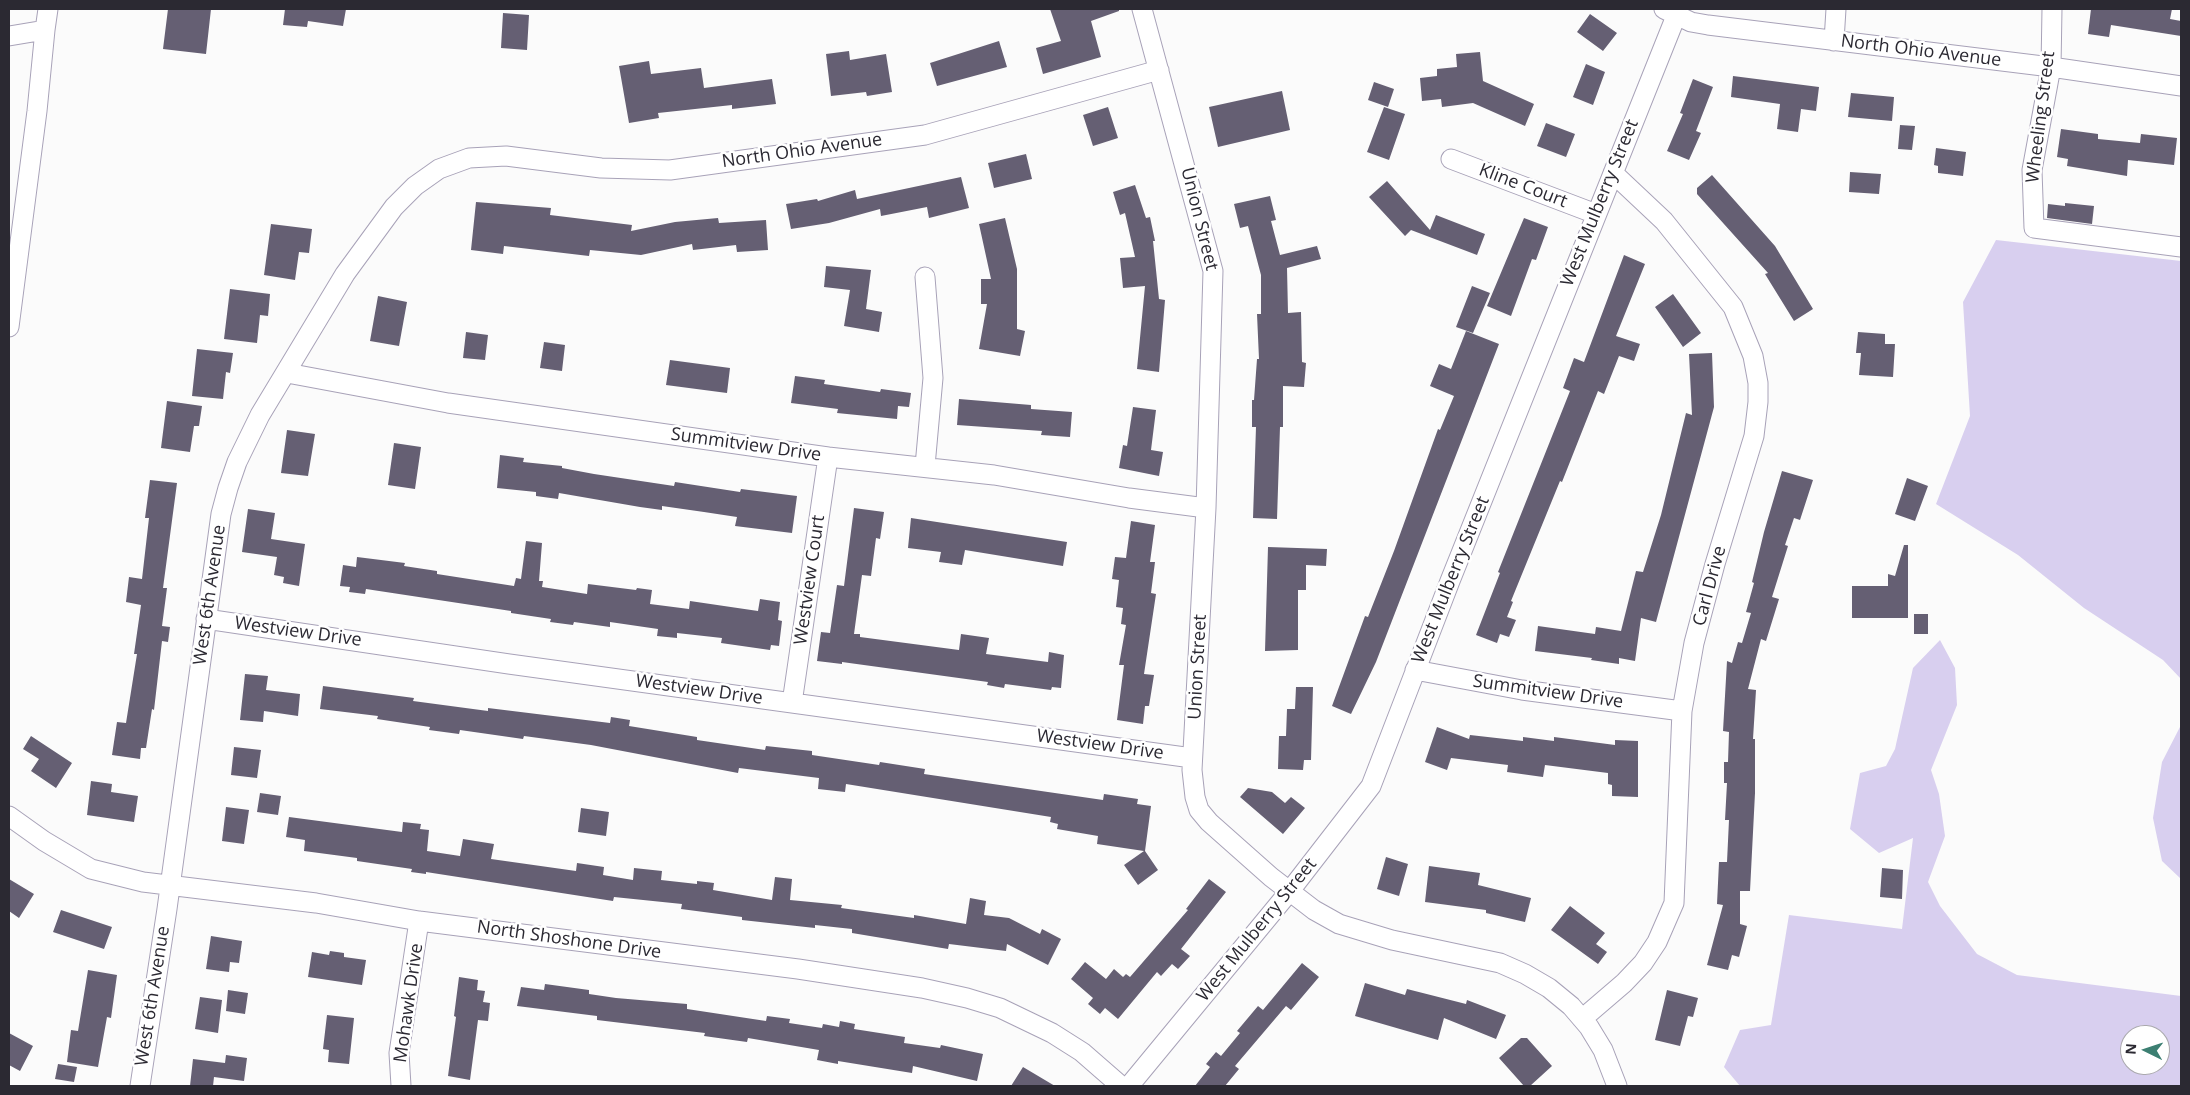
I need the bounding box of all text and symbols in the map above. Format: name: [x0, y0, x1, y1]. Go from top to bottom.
street label: North Ohio Avenue: [1839, 30, 2003, 72]
street label: Wheeling Street: [2022, 50, 2060, 184]
street label: West Mulberry Street: [1557, 116, 1643, 290]
street label: North Ohio Avenue: [720, 129, 884, 173]
street label: Kline Court: [1476, 159, 1570, 213]
street label: Union Street: [1176, 165, 1222, 273]
street label: Summitview Drive: [669, 424, 823, 466]
street label: West Mulberry Street: [1408, 493, 1494, 667]
street label: Westview Court: [790, 514, 830, 646]
street label: West 6th Avenue: [189, 523, 231, 667]
street label: Carl Drive: [1689, 544, 1731, 628]
street label: Westview Drive: [233, 612, 363, 652]
street label: Union Street: [1184, 614, 1212, 720]
street label: Westview Drive: [634, 670, 764, 710]
street label: Summitview Drive: [1471, 671, 1625, 713]
street label: Westview Drive: [1035, 725, 1165, 765]
street label: West Mulberry Street: [1193, 854, 1321, 1006]
street label: North Shoshone Drive: [475, 916, 663, 964]
street label: West 6th Avenue: [131, 924, 175, 1068]
street label: Mohawk Drive: [390, 942, 428, 1064]
north arrow: [2120, 1025, 2170, 1075]
text: N: [2121, 1043, 2140, 1055]

